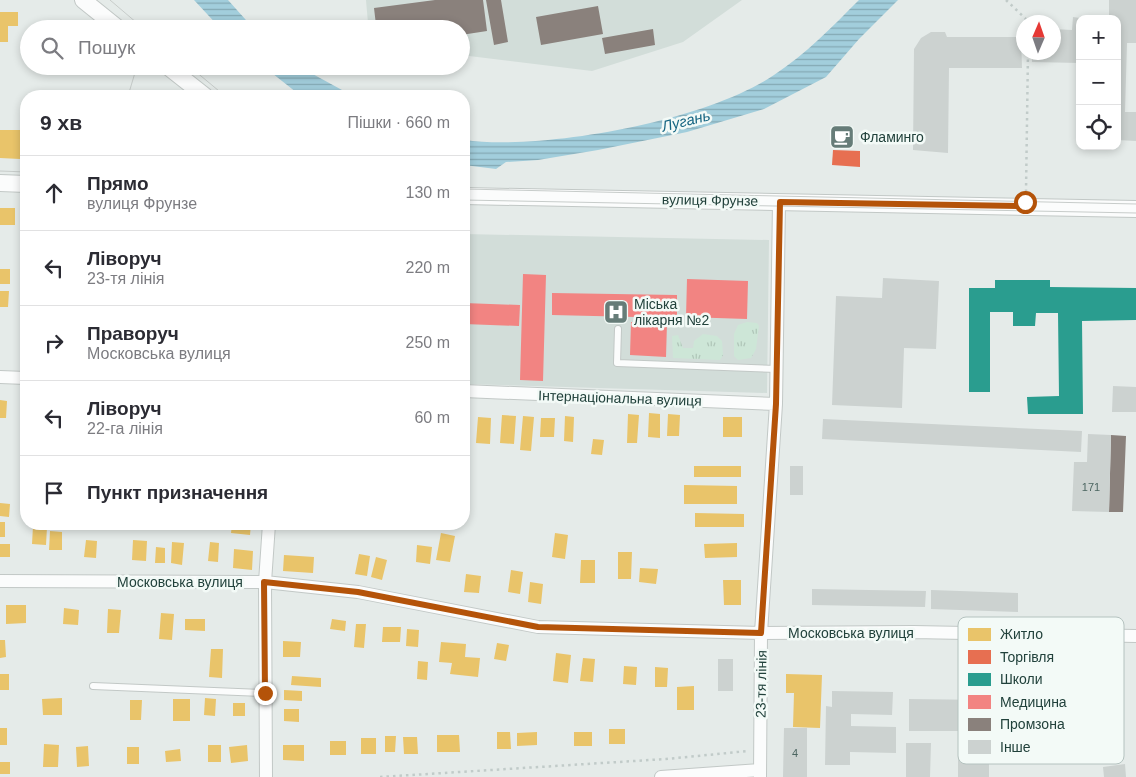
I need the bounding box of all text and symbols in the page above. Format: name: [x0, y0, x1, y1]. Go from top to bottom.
north arrow: [1016, 15, 1061, 60]
map controls: [1076, 15, 1121, 150]
button: +: [1076, 15, 1121, 60]
search box: [20, 20, 470, 75]
icon: search: [38, 34, 66, 62]
text: Пошук: [78, 37, 135, 58]
button: −: [1076, 60, 1121, 105]
button: locate: [1076, 105, 1121, 150]
water label: Лугань: [659, 106, 712, 135]
text: 9 хв: [40, 111, 82, 134]
text: Пішки · 660 m: [347, 114, 450, 131]
cafe icon: Фламинго: [829, 124, 855, 150]
place label: Фламинго: [860, 129, 924, 145]
text: Прямо: [87, 173, 149, 194]
icon: ahead: [40, 179, 68, 207]
text: 130 m: [406, 184, 450, 201]
street label: вулиця Фрунзе: [662, 191, 759, 209]
route start: [1014, 191, 1037, 214]
text: вулиця Фрунзе: [87, 195, 197, 212]
text: Ліворуч: [87, 248, 162, 269]
icon: left: [40, 254, 68, 282]
text: 220 m: [406, 259, 450, 276]
text: 23-тя лінія: [87, 270, 165, 287]
place label: Міська лікарня №2: [634, 296, 710, 328]
hospital icon: Міська лікарня №2: [603, 299, 629, 325]
text: Праворуч: [87, 323, 179, 344]
icon: right: [40, 329, 68, 357]
text: 250 m: [406, 334, 450, 351]
text: Московська вулиця: [87, 345, 231, 362]
street label: Інтернаціональна вулиця: [538, 387, 702, 409]
text: Ліворуч: [87, 398, 162, 419]
icon: left: [40, 404, 68, 432]
text: 60 m: [414, 409, 450, 426]
text: 22-га лінія: [87, 420, 163, 437]
icon: arrive: [40, 479, 68, 507]
house number: 171: [1082, 481, 1100, 493]
text: Пункт призначення: [87, 482, 268, 503]
street label: Московська вулиця: [117, 574, 243, 590]
legend: [958, 617, 1124, 764]
street label: Московська вулиця: [788, 625, 914, 641]
text: Житло: [1000, 626, 1043, 642]
text: Торгівля: [1000, 649, 1054, 665]
street label: 23-тя лінія: [752, 650, 770, 718]
text: Школи: [1000, 671, 1043, 687]
route end: [254, 682, 277, 705]
text: Медицина: [1000, 694, 1067, 710]
text: Промзона: [1000, 716, 1065, 732]
text: Інше: [1000, 739, 1031, 755]
house number: 4: [792, 747, 798, 759]

